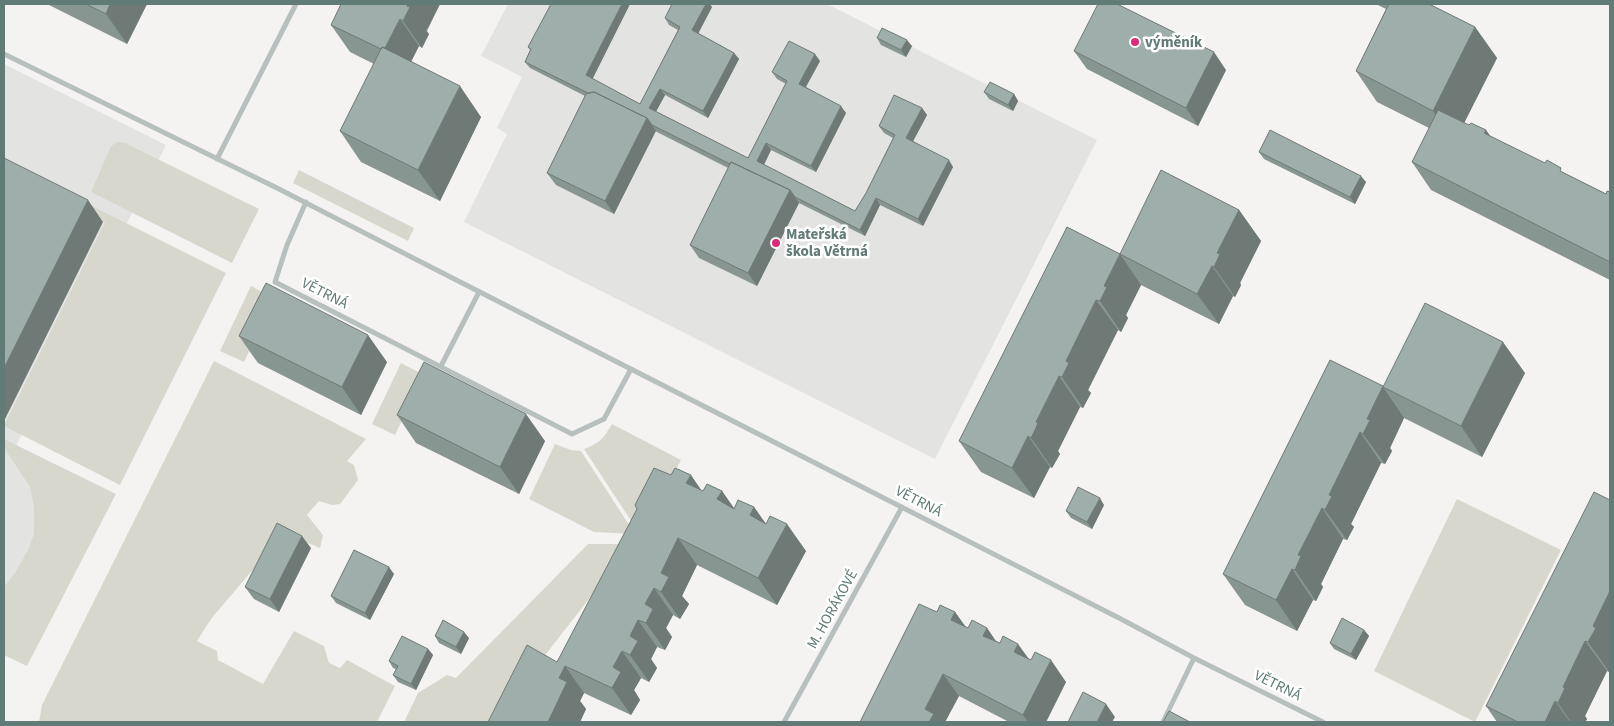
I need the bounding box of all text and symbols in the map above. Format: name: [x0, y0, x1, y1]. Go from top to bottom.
place label: výměník: [1145, 32, 1203, 53]
marker: výměník: [1129, 36, 1141, 48]
place label: Mateřská škola Větrná: [786, 224, 868, 262]
marker: Mateřská škola Větrná: [770, 237, 782, 249]
street label: VĚTRNÁ: [298, 273, 353, 315]
street label: VĚTRNÁ: [892, 481, 947, 523]
street label: M. HORÁKOVÉ: [802, 566, 863, 653]
street label: VĚTRNÁ: [1251, 665, 1306, 706]

